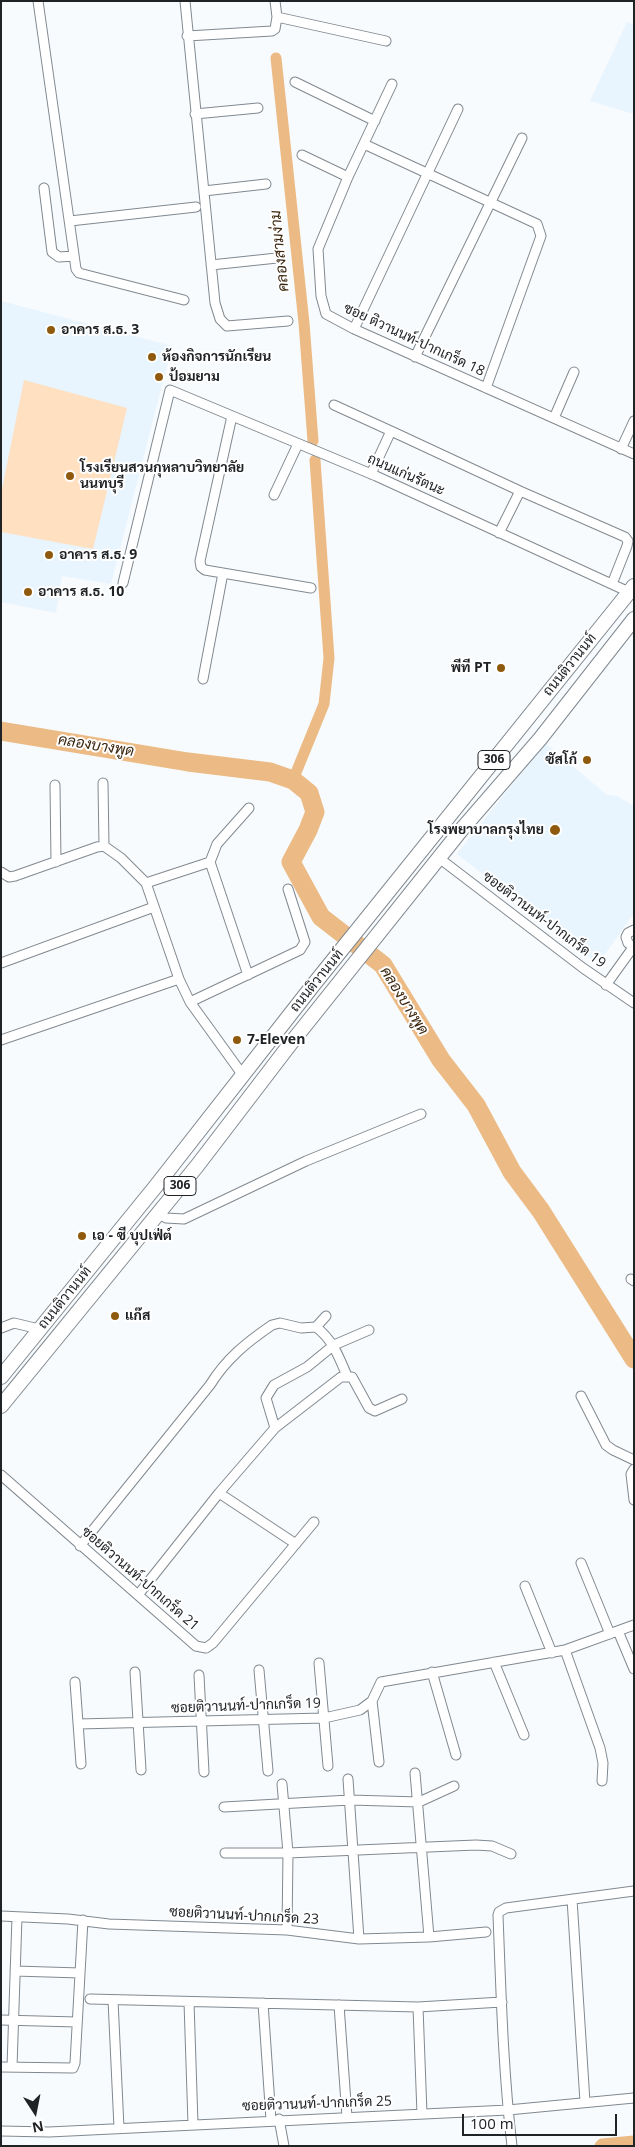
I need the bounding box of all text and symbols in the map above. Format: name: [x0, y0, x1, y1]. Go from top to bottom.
water label: คลองสามง่าม: [267, 209, 293, 293]
street label: ซอย ติวานนท์-ปากเกร็ด 18: [341, 300, 487, 380]
place label: อาคาร ส.ธ. 3: [61, 322, 139, 338]
marker: อาคาร ส.ธ. 3: [45, 324, 57, 336]
place label: ห้องกิจการนักเรียน: [162, 349, 271, 365]
marker: ห้องกิจการนักเรียน: [146, 351, 158, 363]
place label: ป้อมยาม: [169, 369, 220, 385]
marker: ป้อมยาม: [153, 371, 165, 383]
street label: ถนนแก่นรัตนะ: [365, 451, 447, 499]
place label: โรงเรียนสวนกุหลาบวิทยาลัย นนทบุรี: [80, 460, 244, 492]
marker: โรงเรียนสวนกุหลาบวิทยาลัย นนทบุรี: [64, 470, 76, 482]
place label: อาคาร ส.ธ. 9: [59, 547, 137, 563]
marker: อาคาร ส.ธ. 9: [43, 549, 55, 561]
place label: อาคาร ส.ธ. 10: [38, 584, 124, 600]
marker: อาคาร ส.ธ. 10: [22, 586, 34, 598]
street label: ถนนติวานนท์: [540, 630, 600, 700]
place label: พีที PT: [451, 660, 491, 676]
marker: พีที PT: [495, 662, 507, 674]
water label: คลองบางพูด: [57, 731, 135, 761]
road number: 306: [478, 750, 510, 770]
place label: ซัสโก้: [545, 752, 577, 768]
marker: ซัสโก้: [581, 754, 593, 766]
place label: โรงพยาบาลกรุงไทย: [428, 822, 544, 838]
marker: โรงพยาบาลกรุงไทย: [548, 823, 562, 837]
street label: ซอยติวานนท์-ปากเกร็ด 19: [479, 868, 609, 972]
street label: ถนนติวานนท์: [287, 946, 347, 1016]
water label: คลองบางพูด: [376, 964, 432, 1038]
place label: 7-Eleven: [247, 1032, 305, 1048]
marker: 7-Eleven: [231, 1034, 243, 1046]
road number: 306: [164, 1176, 196, 1196]
place label: เอ - ซี บุปเฟ่ต์: [92, 1228, 172, 1244]
marker: เอ - ซี บุปเฟ่ต์: [76, 1230, 88, 1242]
street label: ถนนติวานนท์: [35, 1263, 95, 1333]
place label: แก๊ส: [125, 1308, 150, 1324]
marker: แก๊ส: [109, 1310, 121, 1322]
street label: ซอยติวานนท์-ปากเกร็ด 21: [78, 1523, 202, 1635]
street label: ซอยติวานนท์-ปากเกร็ด 19: [171, 1695, 321, 1717]
street label: ซอยติวานนท์-ปากเกร็ด 23: [169, 1904, 319, 1928]
north arrow: [10, 2087, 60, 2137]
street label: ซอยติวานนท์-ปากเกร็ด 25: [242, 2093, 392, 2115]
scale bar: [465, 2104, 620, 2136]
text: 100 m: [470, 2113, 514, 2133]
text: N: [31, 2117, 45, 2138]

